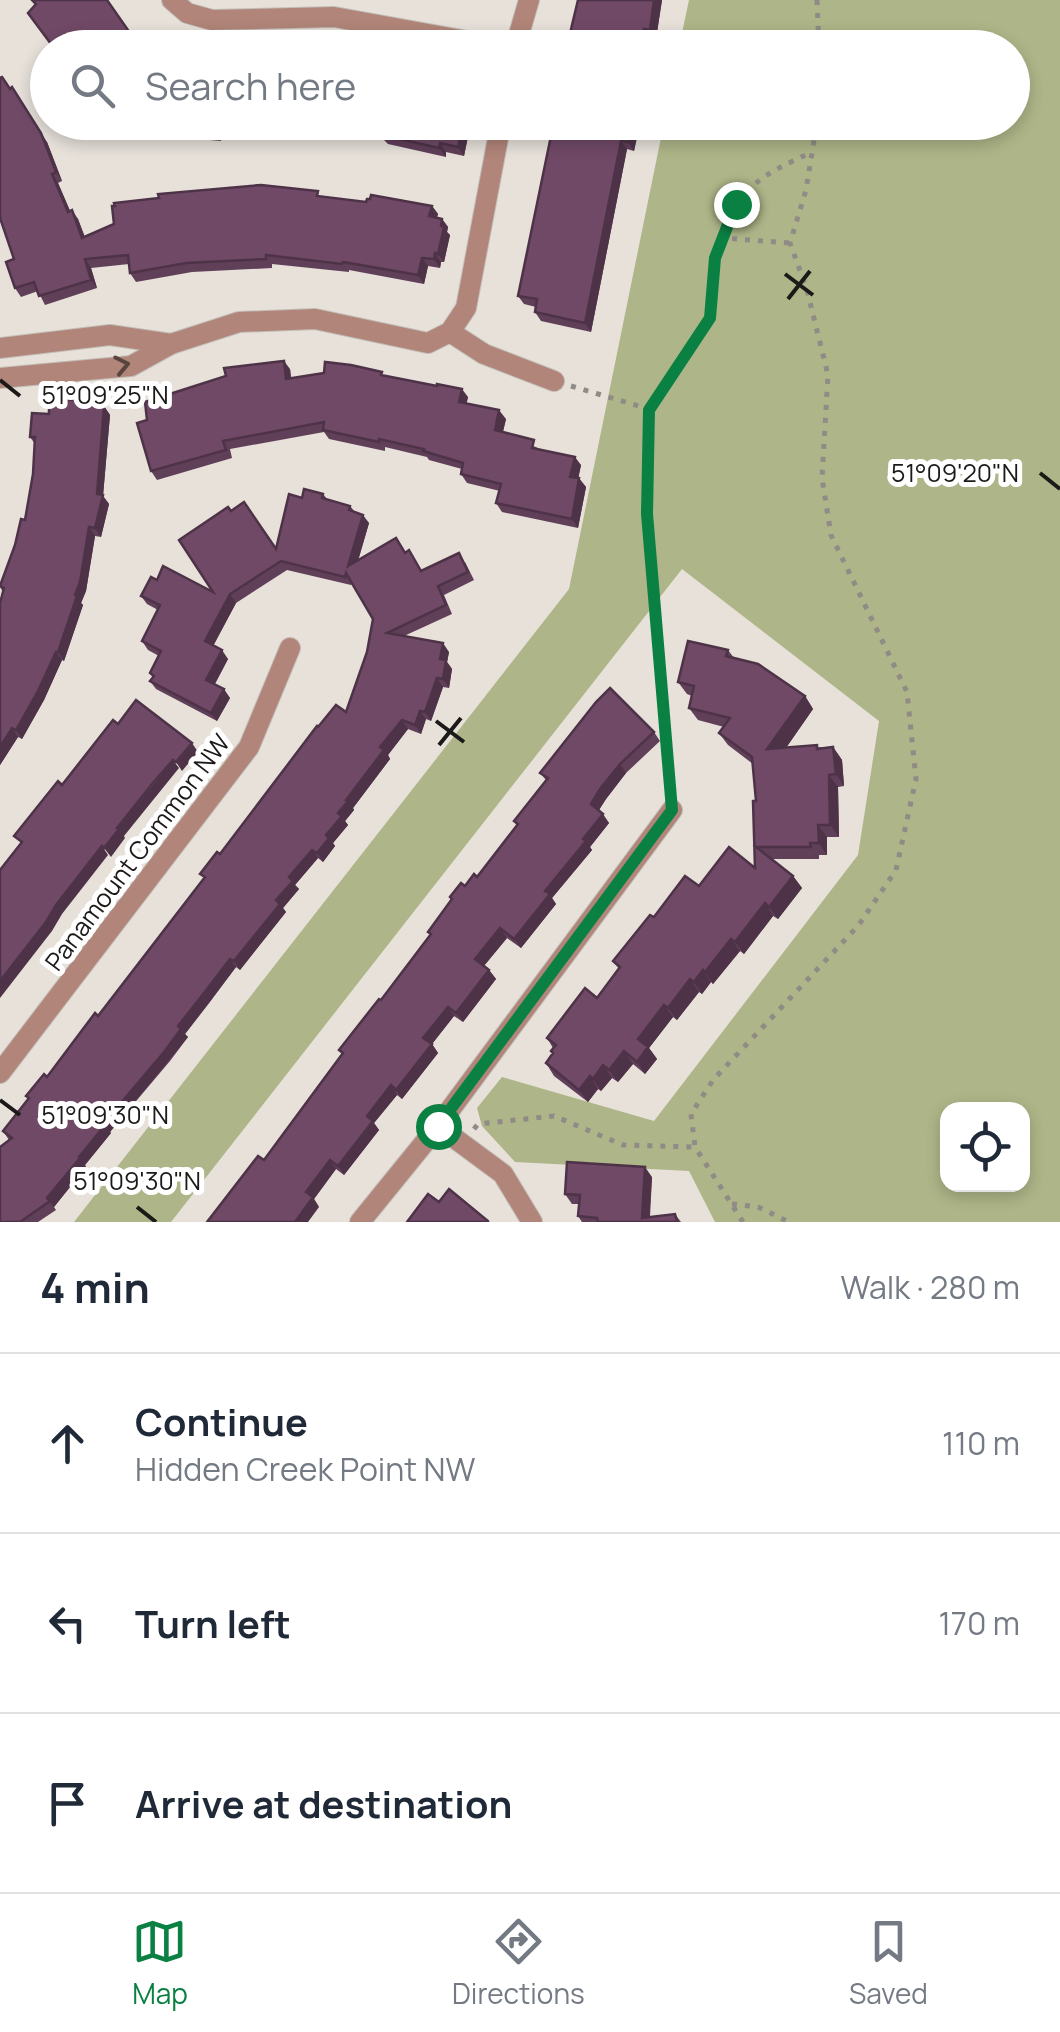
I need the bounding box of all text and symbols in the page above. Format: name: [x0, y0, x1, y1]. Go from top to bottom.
search box: [30, 30, 1030, 140]
icon: search: [65, 58, 120, 113]
text: Search here: [145, 59, 356, 111]
route end: [714, 182, 760, 228]
one-way arrow: [114, 355, 131, 376]
text: 51°09'25"N: [41, 377, 169, 412]
text: 51°09'20"N: [891, 455, 1019, 490]
street label: Panamount Common NW: [36, 727, 238, 977]
text: 51°09'30"N: [41, 1097, 169, 1132]
map controls: [940, 1102, 1030, 1192]
button: locate: [940, 1102, 1030, 1192]
route start: [416, 1104, 462, 1150]
text: 51°09'30"N: [73, 1163, 201, 1198]
text: 4 min: [40, 1258, 150, 1316]
text: Walk · 280 m: [840, 1265, 1020, 1309]
text: Continue: [135, 1395, 308, 1447]
icon: ahead: [40, 1416, 95, 1471]
text: 110 m: [942, 1421, 1020, 1465]
text: Hidden Creek Point NW: [135, 1447, 475, 1491]
icon: left: [40, 1596, 95, 1651]
text: Turn left: [135, 1597, 291, 1649]
text: 170 m: [938, 1601, 1020, 1645]
icon: arrive: [40, 1776, 95, 1831]
text: Arrive at destination: [135, 1777, 512, 1829]
tab: Map: [132, 1914, 188, 2012]
tab: Directions: [452, 1914, 585, 2012]
tab: Saved: [849, 1914, 928, 2012]

